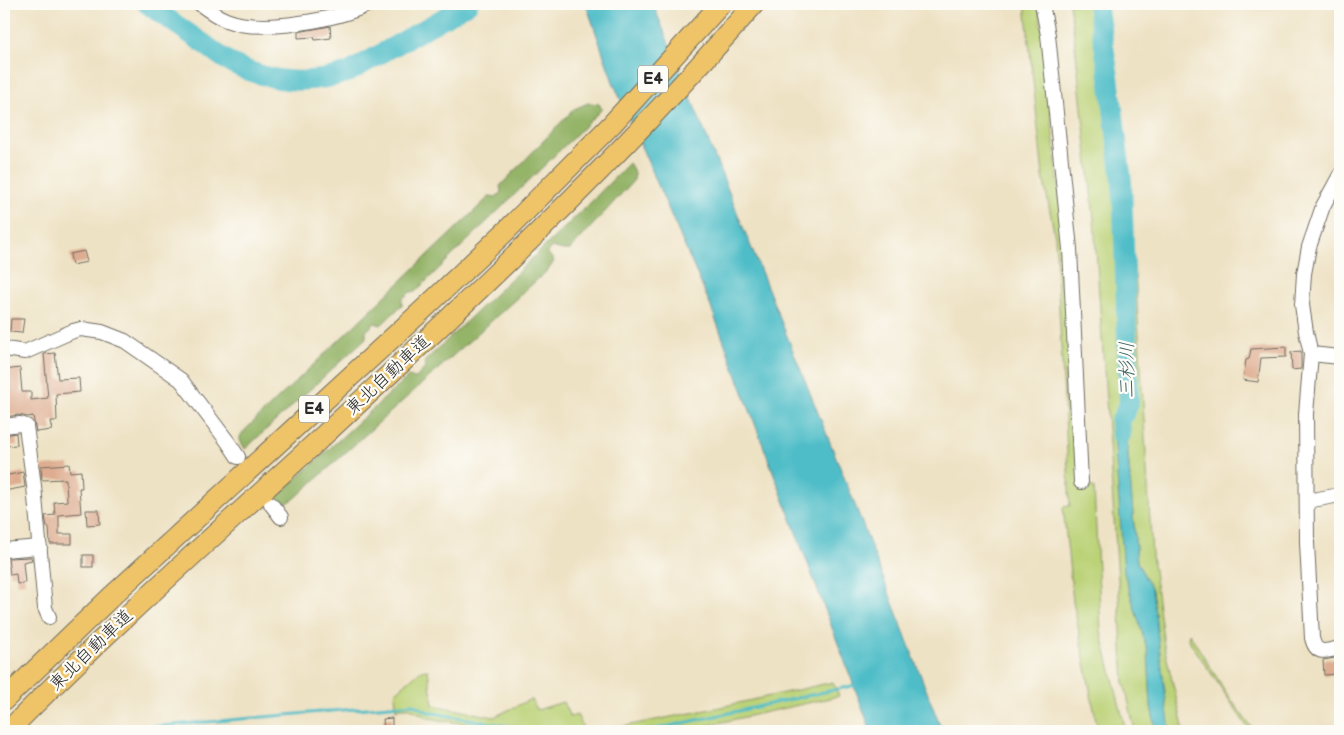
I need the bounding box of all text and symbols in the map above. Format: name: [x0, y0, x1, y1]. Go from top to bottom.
road number: E4: [638, 66, 668, 92]
street label: 東北自動車道: [341, 330, 435, 420]
water label: 三杉川: [1116, 341, 1139, 399]
road number: E4: [299, 396, 329, 422]
street label: 東北自動車道: [45, 605, 137, 695]

